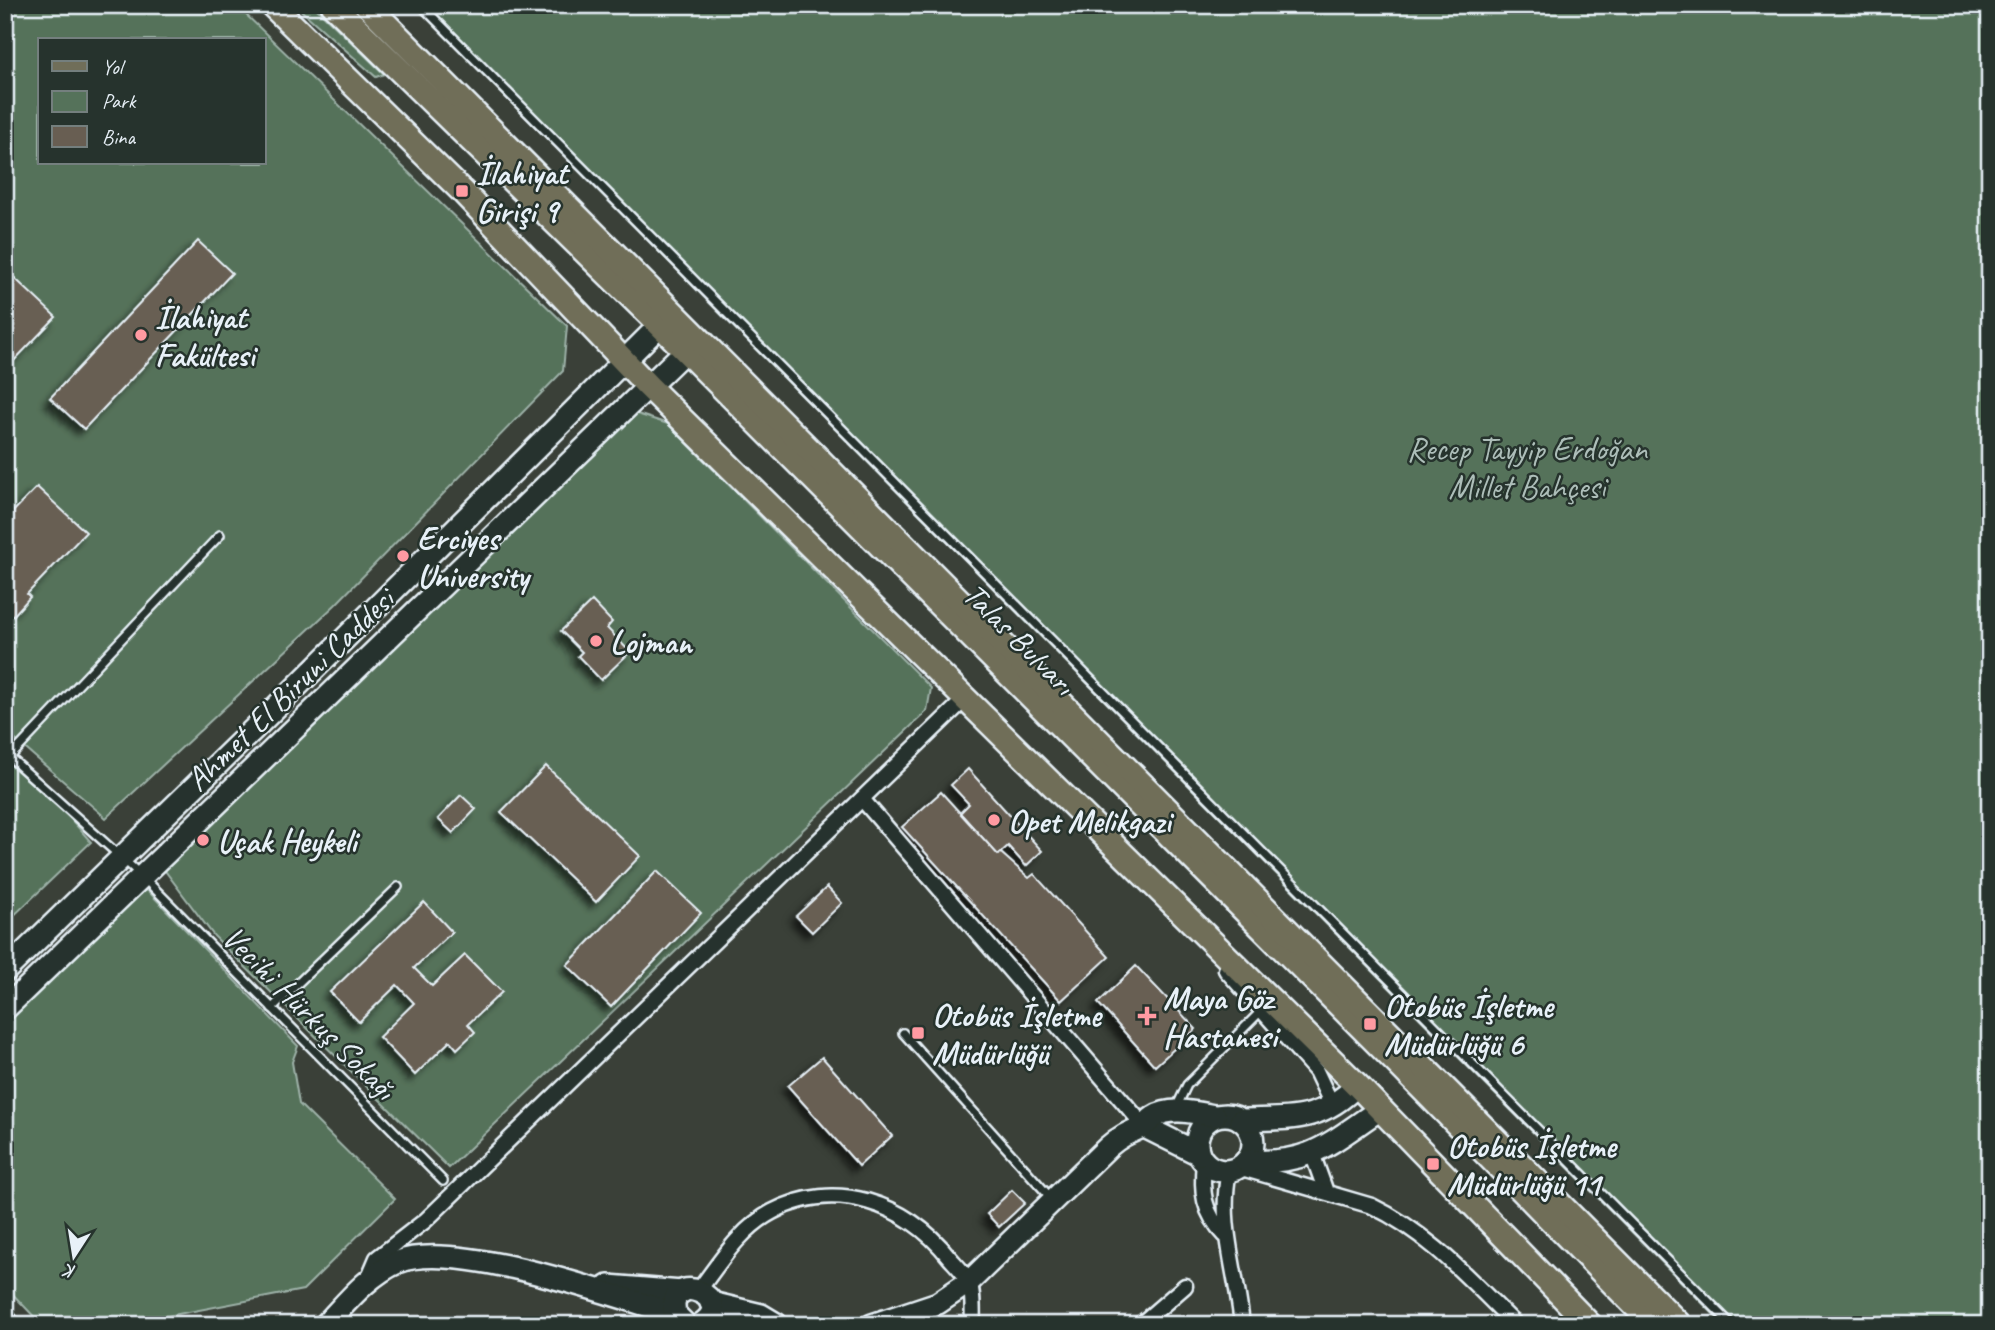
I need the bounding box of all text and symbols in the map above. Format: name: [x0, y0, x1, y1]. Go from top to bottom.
legend: [38, 38, 266, 164]
text: Yol: [102, 54, 126, 80]
text: Park: [102, 88, 137, 114]
text: Bina: [102, 124, 137, 150]
place label: İlahiyat Girişi 9: [476, 152, 571, 232]
marker: İlahiyat Girişi 9: [454, 183, 470, 199]
place label: İlahiyat Fakültesi: [155, 296, 259, 376]
marker: İlahiyat Fakültesi: [133, 327, 149, 343]
park label: Recep Tayyip Erdoğan Millet Bahçesi: [1407, 428, 1648, 508]
place label: Erciyes University: [417, 517, 532, 597]
marker: Erciyes University: [395, 548, 411, 564]
street label: Talas Bulvarı: [954, 574, 1086, 705]
street label: Ahmet El Biruni Caddesi: [177, 577, 406, 800]
place label: Lojman: [610, 621, 694, 663]
marker: Lojman: [588, 633, 604, 649]
place label: Opet Melikgazi: [1008, 800, 1175, 842]
marker: Opet Melikgazi: [986, 812, 1002, 828]
place label: Uçak Heykeli: [217, 820, 361, 862]
marker: Uçak Heykeli: [195, 832, 211, 848]
street label: Vecihi Hürkuş Sokağı: [213, 917, 407, 1110]
place label: Maya Göz Hastanesi: [1163, 977, 1281, 1057]
place label: Otobüs İşletme Müdürlüğü 6: [1384, 985, 1556, 1065]
place label: Otobüs İşletme Müdürlüğü: [932, 994, 1104, 1074]
marker: Maya Göz Hastanesi: [1137, 1006, 1157, 1026]
marker: Otobüs İşletme Müdürlüğü 6: [1362, 1016, 1378, 1032]
marker: Otobüs İşletme Müdürlüğü: [910, 1025, 926, 1041]
place label: Otobüs İşletme Müdürlüğü 11: [1447, 1125, 1619, 1205]
marker: Otobüs İşletme Müdürlüğü 11: [1425, 1156, 1441, 1172]
north arrow: [38, 1222, 108, 1292]
text: K: [59, 1258, 78, 1284]

